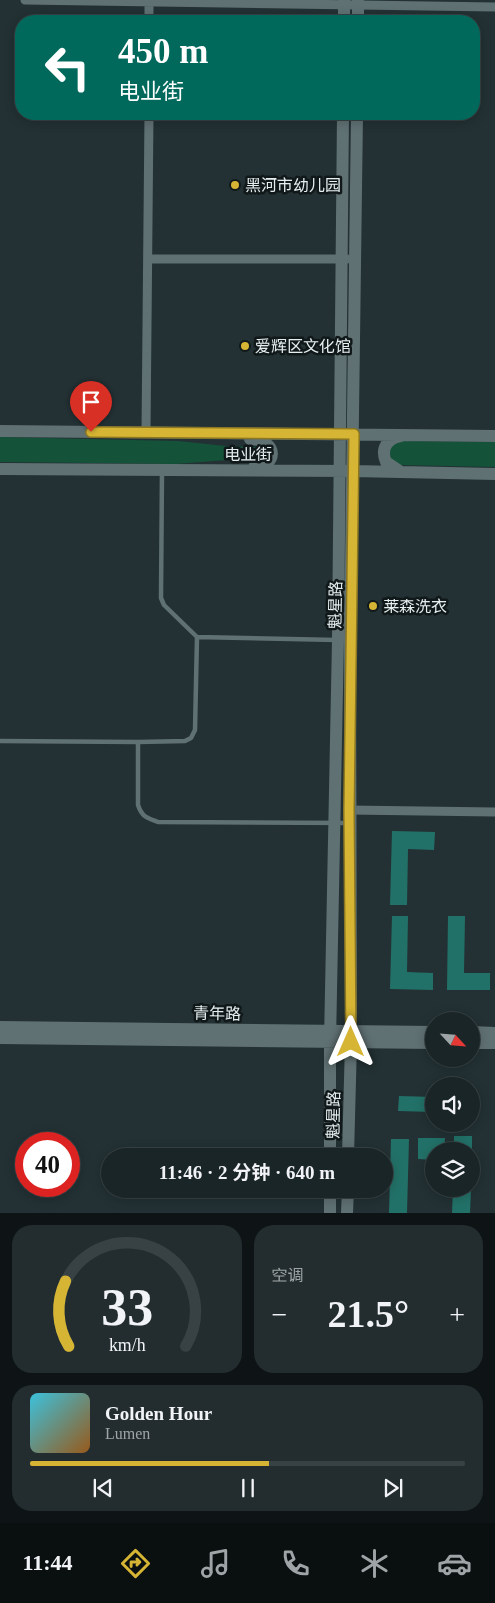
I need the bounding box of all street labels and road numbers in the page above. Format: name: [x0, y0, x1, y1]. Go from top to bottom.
street label: 电业街: [224, 446, 272, 463]
street label: 魁星路: [327, 581, 344, 629]
street label: 青年路: [193, 1005, 241, 1022]
street label: 魁星路: [325, 1091, 342, 1139]

